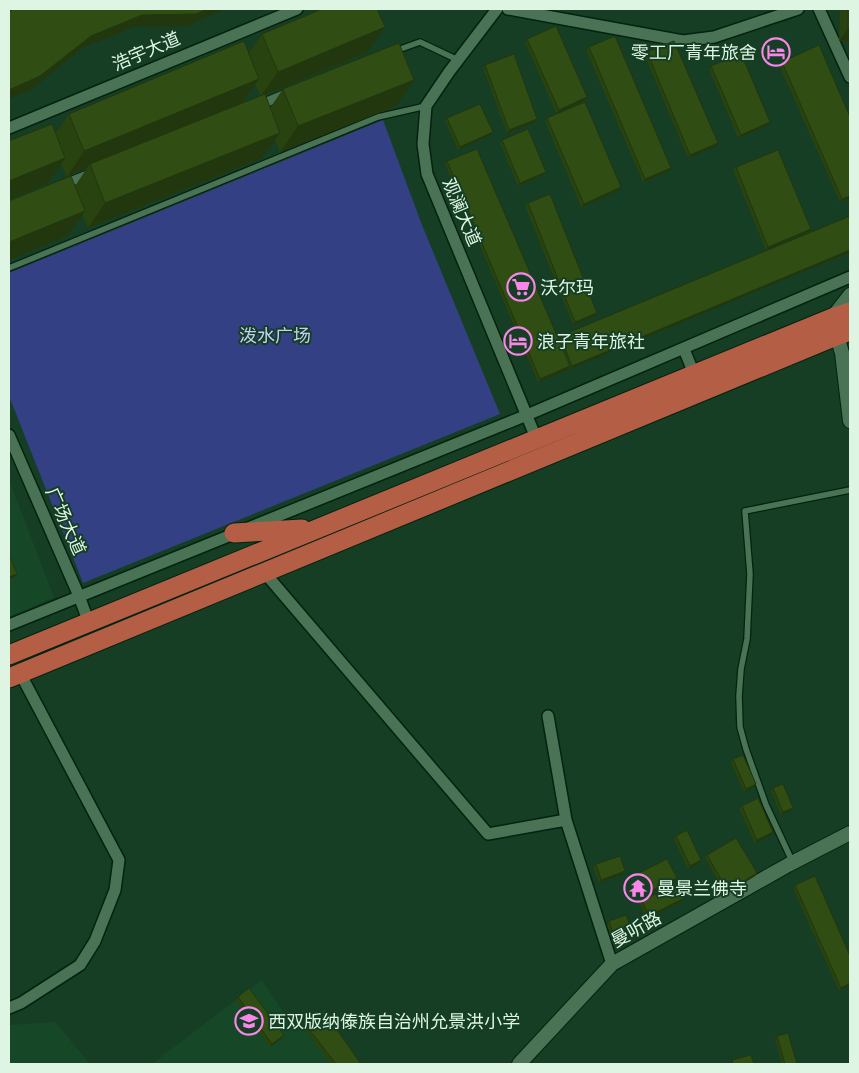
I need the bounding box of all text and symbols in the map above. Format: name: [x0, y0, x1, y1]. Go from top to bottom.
street label: 浩宇大道: [108, 26, 184, 76]
hotel icon: 零工厂青年旅舍: [761, 37, 791, 67]
place label: 零工厂青年旅舍: [631, 41, 757, 64]
street label: 观澜大道: [437, 174, 487, 250]
supermarket icon: 沃尔玛: [506, 272, 536, 302]
place label: 沃尔玛: [540, 276, 594, 299]
park label: 泼水广场: [239, 324, 311, 347]
hotel icon: 浪子青年旅社: [503, 326, 533, 356]
place label: 浪子青年旅社: [537, 330, 645, 353]
street label: 广场大道: [41, 483, 91, 559]
temple icon: 曼景兰佛寺: [623, 873, 653, 903]
place label: 曼景兰佛寺: [657, 877, 747, 900]
street label: 曼听路: [607, 906, 665, 952]
school or university icon: 西双版纳傣族自治州允景洪小学: [234, 1006, 264, 1036]
place label: 西双版纳傣族自治州允景洪小学: [268, 1010, 520, 1033]

